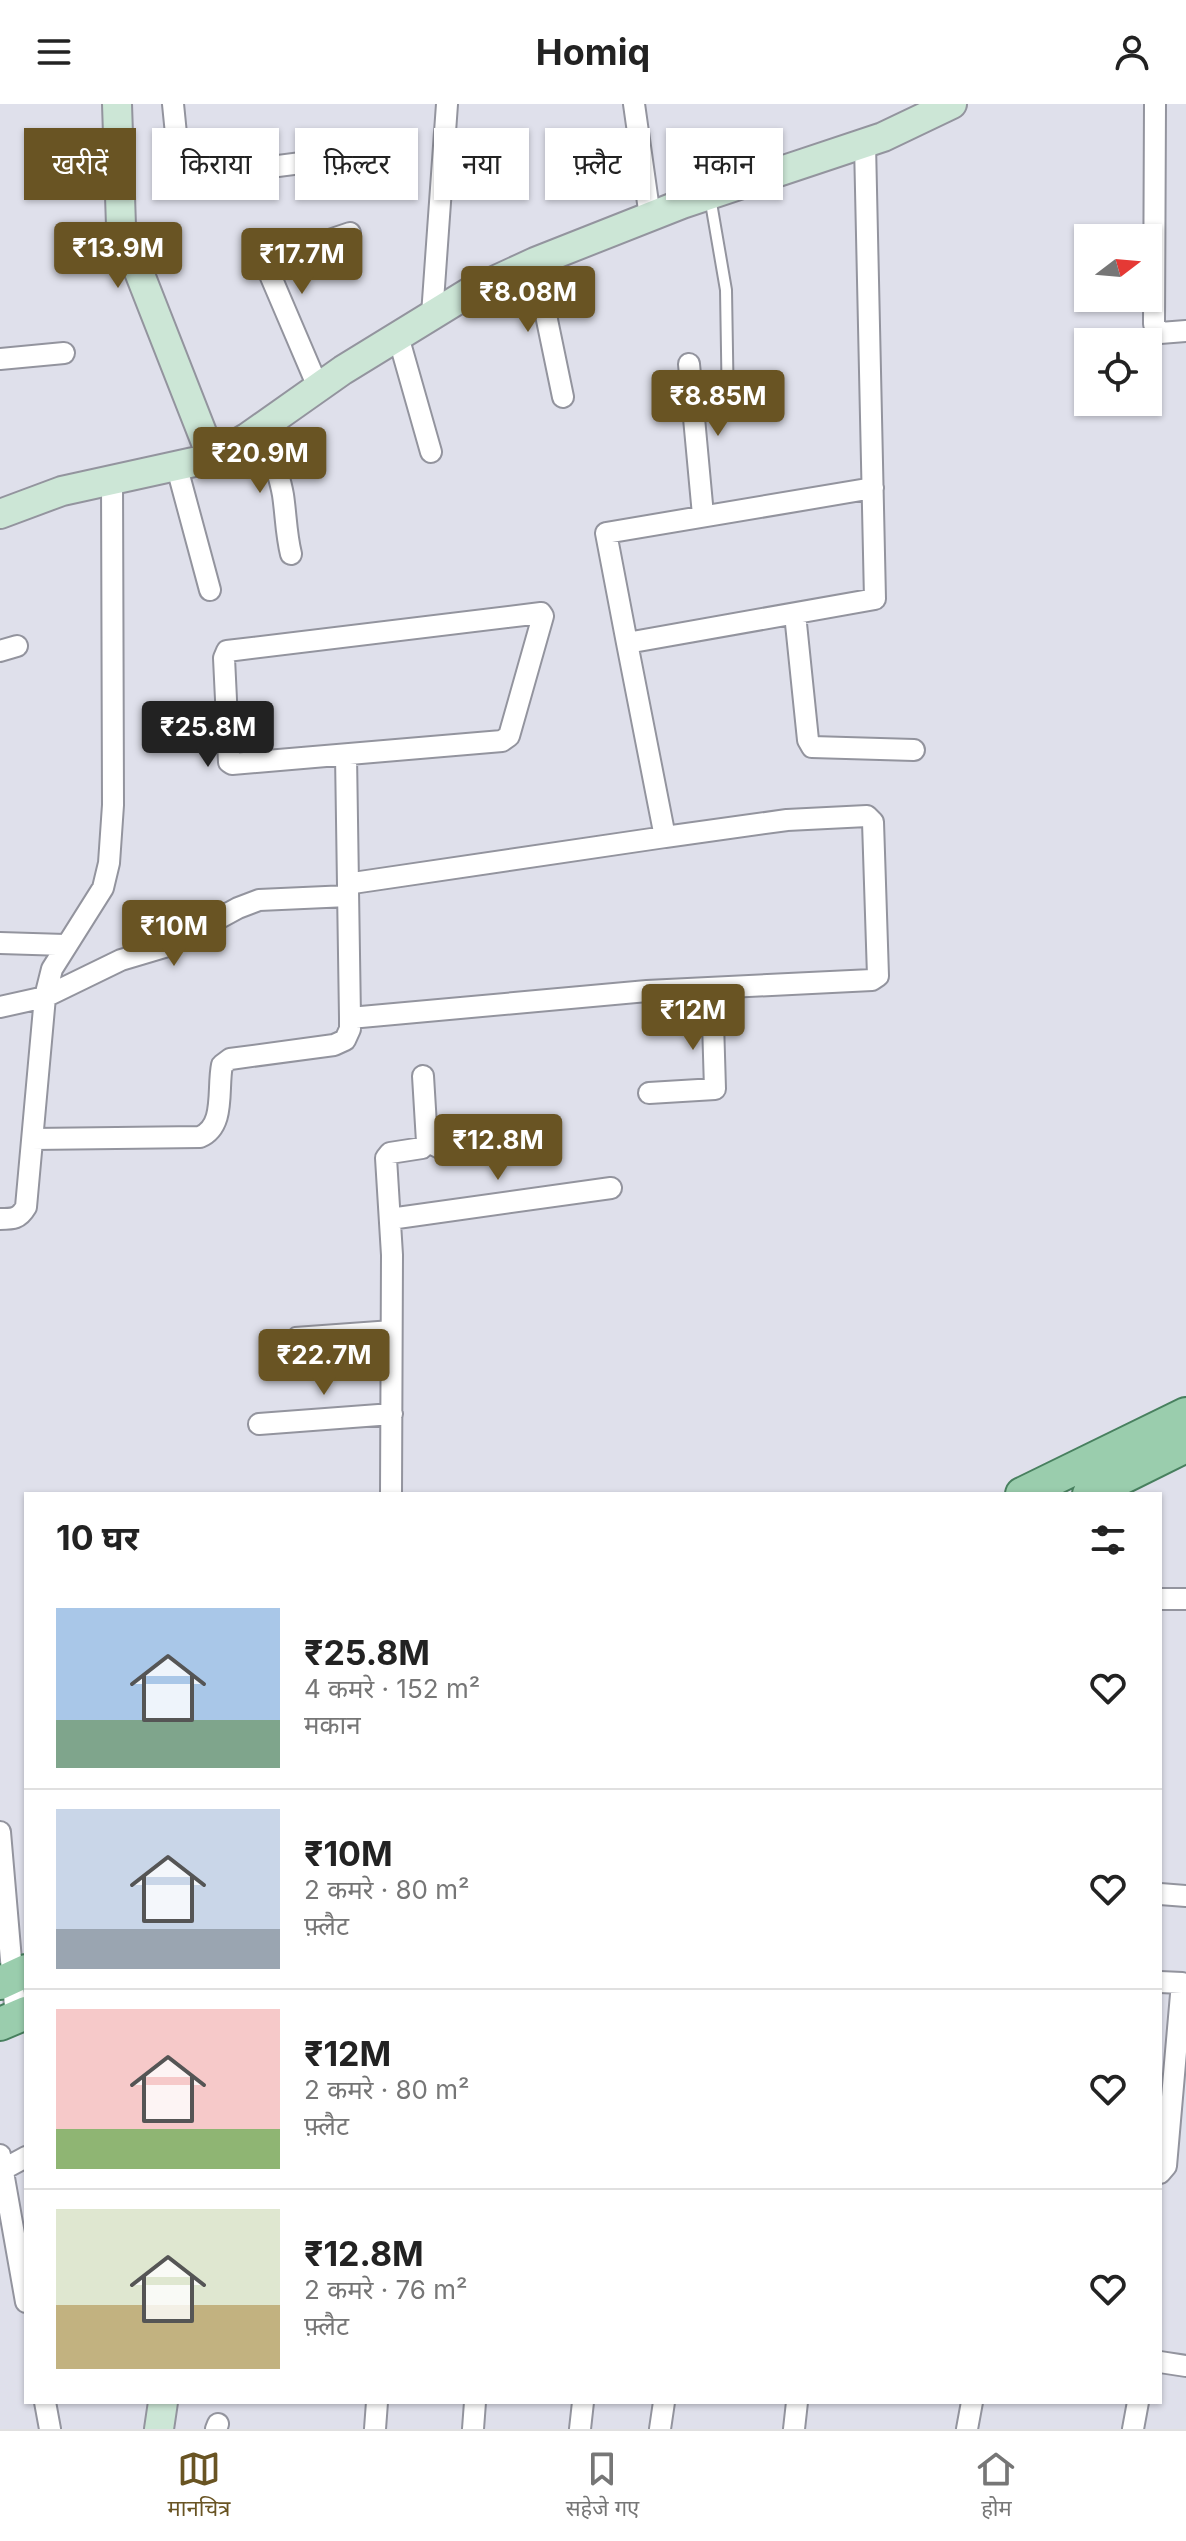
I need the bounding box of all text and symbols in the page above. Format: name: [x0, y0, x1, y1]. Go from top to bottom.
icon: menu: [32, 30, 76, 74]
text: Homiq: [536, 30, 650, 74]
icon: person: [1110, 30, 1154, 74]
chip: खरीदें: [24, 128, 136, 200]
chip: किराया: [152, 128, 279, 200]
chip: फ़िल्टर: [295, 128, 418, 200]
chip: नया: [434, 128, 529, 200]
chip: फ़्लैट: [545, 128, 650, 200]
chip: मकान: [666, 128, 783, 200]
pin: ₹13.9M: [53, 222, 183, 290]
north arrow: [1074, 224, 1162, 312]
map controls: [1074, 224, 1162, 416]
pin: ₹17.7M: [237, 228, 367, 296]
text: ₹13.9M: [72, 232, 164, 263]
text: ₹17.7M: [259, 238, 345, 269]
pin: ₹8.08M: [463, 266, 593, 334]
text: ₹8.08M: [479, 276, 577, 307]
button: locate: [1074, 328, 1162, 416]
pin: ₹8.85M: [653, 370, 783, 438]
text: ₹8.85M: [670, 380, 766, 411]
pin: ₹20.9M: [195, 427, 325, 495]
text: ₹20.9M: [211, 437, 309, 468]
pin: ₹25.8M: [143, 701, 273, 769]
text: ₹25.8M: [160, 711, 256, 742]
pin: ₹10M: [127, 900, 221, 968]
text: ₹10M: [140, 910, 208, 941]
pin: ₹12M: [646, 984, 740, 1052]
text: ₹12M: [660, 994, 726, 1025]
pin: ₹12.8M: [433, 1114, 563, 1182]
text: ₹12.8M: [452, 1124, 544, 1155]
pin: ₹22.7M: [259, 1329, 389, 1397]
text: ₹22.7M: [277, 1339, 371, 1370]
text: 10 घर: [56, 1517, 139, 1558]
icon: filters: [1086, 1518, 1130, 1562]
text: ₹25.8M: [304, 1632, 430, 1673]
icon: home: [120, 1640, 216, 1736]
icon: heart: [1086, 1666, 1130, 1710]
text: 4 कमरे · 152 m²: [304, 1673, 480, 1704]
text: मकान: [304, 1709, 361, 1740]
text: ₹10M: [304, 1833, 393, 1874]
icon: home: [120, 1841, 216, 1937]
icon: heart: [1086, 1867, 1130, 1911]
text: 2 कमरे · 80 m²: [304, 1874, 470, 1905]
text: फ़्लैट: [304, 1910, 349, 1941]
text: ₹12M: [304, 2033, 391, 2074]
icon: home: [120, 2041, 216, 2137]
icon: heart: [1086, 2067, 1130, 2111]
text: 2 कमरे · 80 m²: [304, 2074, 470, 2105]
text: फ़्लैट: [304, 2110, 349, 2141]
text: ₹12.8M: [304, 2233, 424, 2274]
icon: home: [120, 2241, 216, 2337]
icon: heart: [1086, 2267, 1130, 2311]
text: 2 कमरे · 76 m²: [304, 2274, 467, 2305]
text: फ़्लैट: [304, 2310, 349, 2341]
tab: मानचित्र: [168, 2447, 230, 2525]
tab: सहेजे गए: [566, 2447, 639, 2525]
tab: होम: [974, 2447, 1018, 2525]

